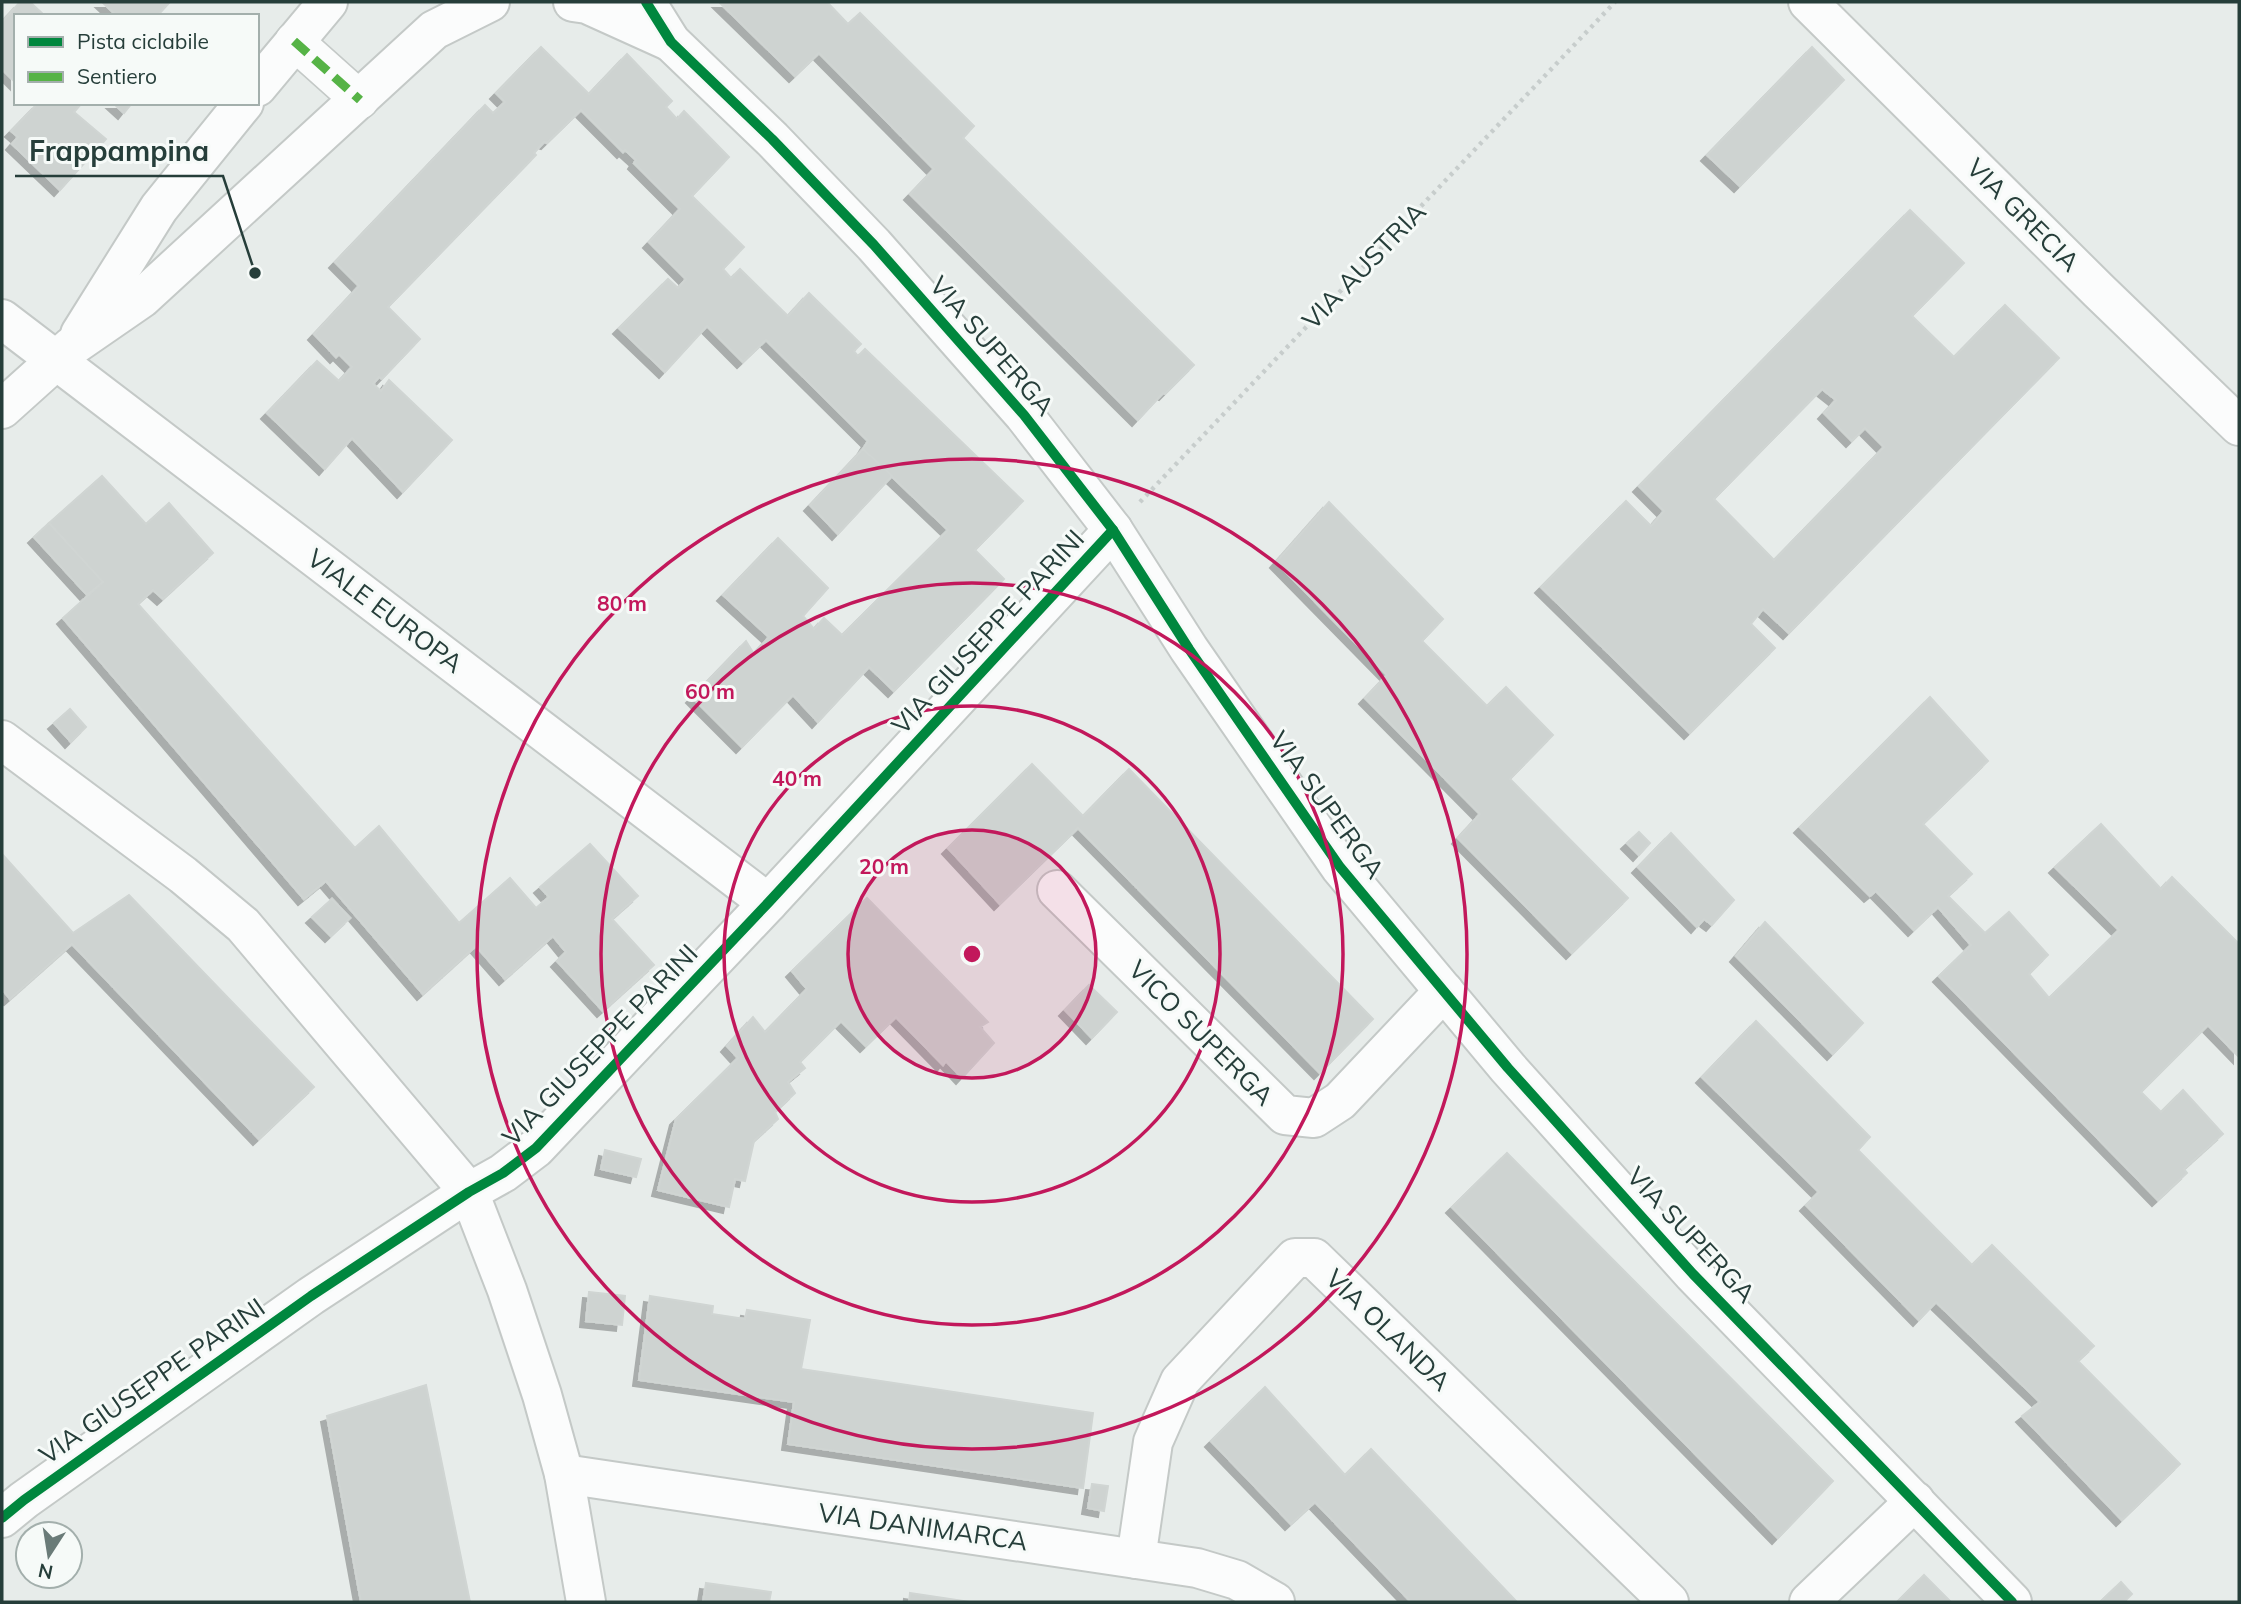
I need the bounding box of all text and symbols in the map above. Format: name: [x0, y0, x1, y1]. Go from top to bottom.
legend: [14, 14, 259, 105]
text: Pista ciclabile: [77, 28, 209, 54]
text: Sentiero: [77, 63, 157, 89]
callout: Frappampina: [15, 127, 223, 176]
text: Frappampina: [29, 133, 209, 168]
street label: VIA GRECIA: [1960, 151, 2087, 278]
street label: VIA AUSTRIA: [1295, 195, 1433, 336]
street label: VIA SUPERGA: [923, 269, 1062, 422]
street label: VIA GIUSEPPE PARINI: [884, 522, 1091, 741]
street label: VIALE EUROPA: [301, 541, 470, 680]
text: 80 m: [597, 590, 647, 616]
text: 60 m: [685, 678, 735, 704]
street label: VIA SUPERGA: [1263, 725, 1392, 885]
text: 40 m: [772, 765, 822, 791]
text: 20 m: [859, 853, 909, 879]
street label: VIA GIUSEPPE PARINI: [495, 937, 705, 1153]
centre of rings: [960, 942, 984, 966]
street label: VICO SUPERGA: [1122, 953, 1281, 1112]
street label: VIA SUPERGA: [1620, 1160, 1763, 1310]
street label: VIA OLANDA: [1319, 1262, 1458, 1398]
street label: VIA GIUSEPPE PARINI: [32, 1290, 271, 1471]
street label: VIA DANIMARCA: [816, 1495, 1030, 1558]
north arrow: [14, 1520, 84, 1590]
text: N: [36, 1558, 55, 1585]

